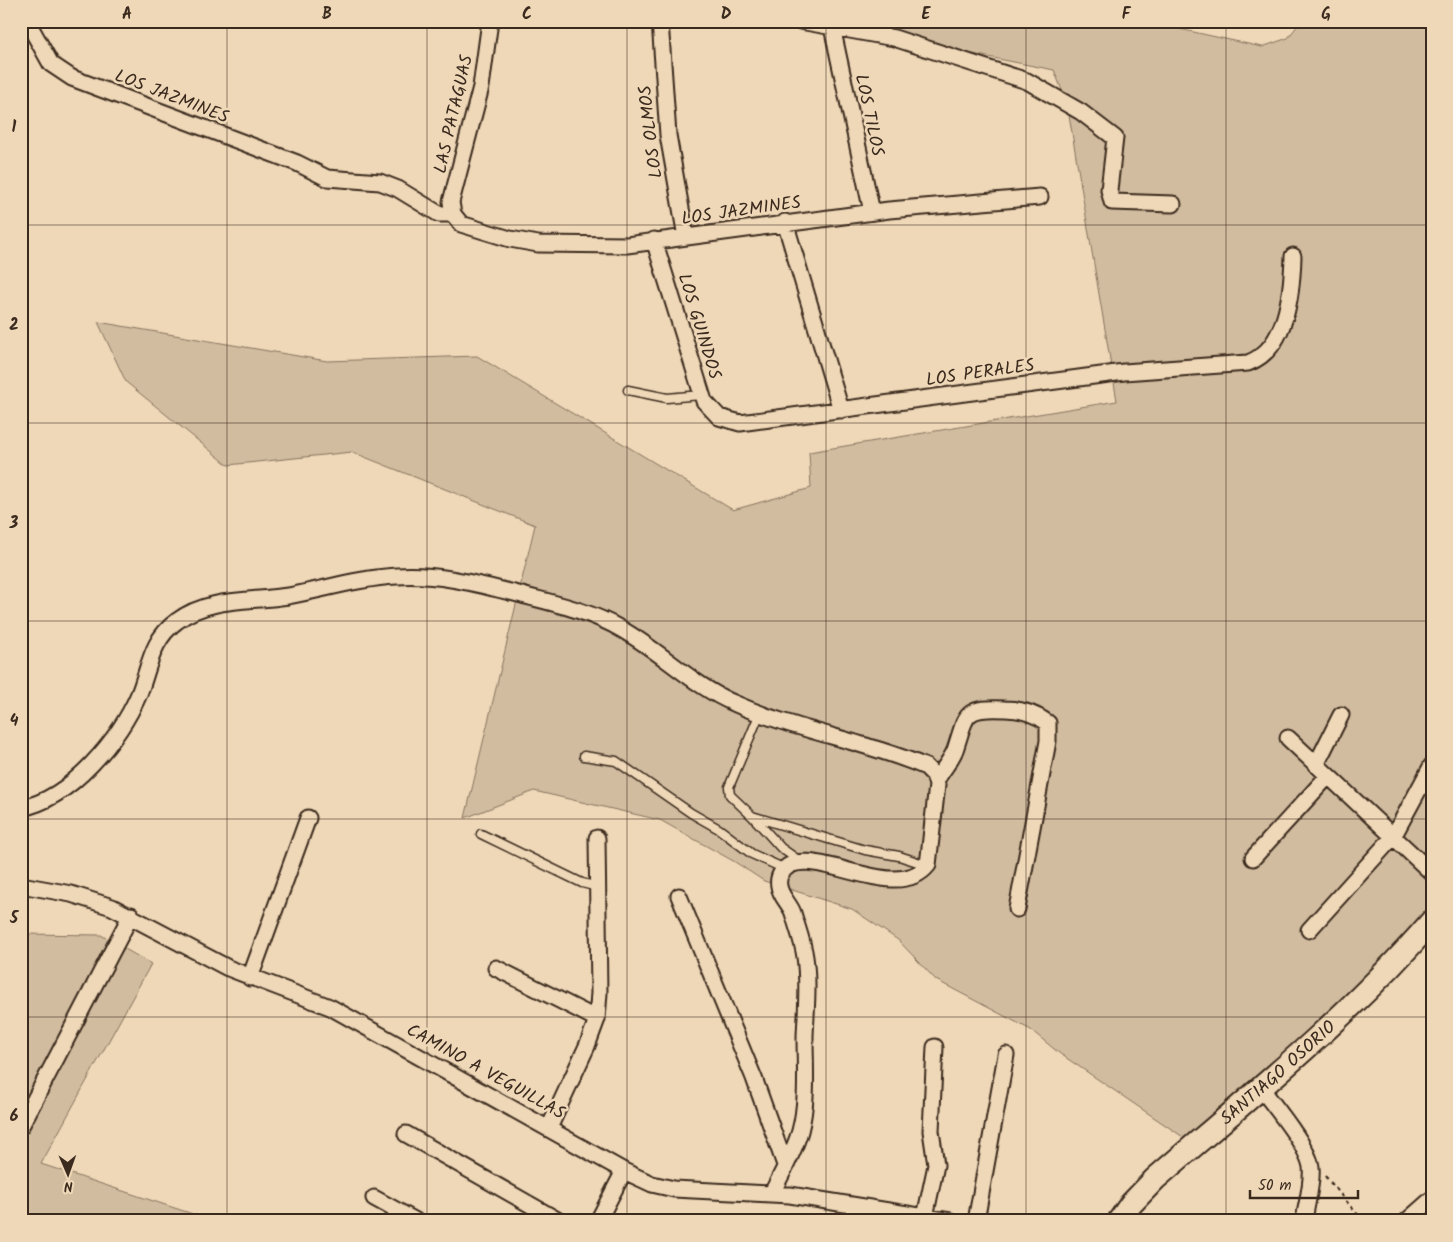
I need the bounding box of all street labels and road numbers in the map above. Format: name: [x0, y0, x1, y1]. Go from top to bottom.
street label: LAS PATAGUAS: [427, 52, 482, 177]
street label: LOS JAZMINES: [110, 62, 233, 133]
street label: LOS TILOS: [846, 72, 891, 159]
street label: LOS OLMOS: [631, 83, 672, 180]
street label: LOS JAZMINES: [680, 189, 803, 234]
street label: LOS GUINDOS: [669, 270, 729, 383]
street label: LOS PERALES: [924, 351, 1037, 395]
street label: SANTIAGO OSORIO: [1214, 1014, 1343, 1133]
street label: CAMINO A VEGUILLAS: [401, 1017, 570, 1128]

